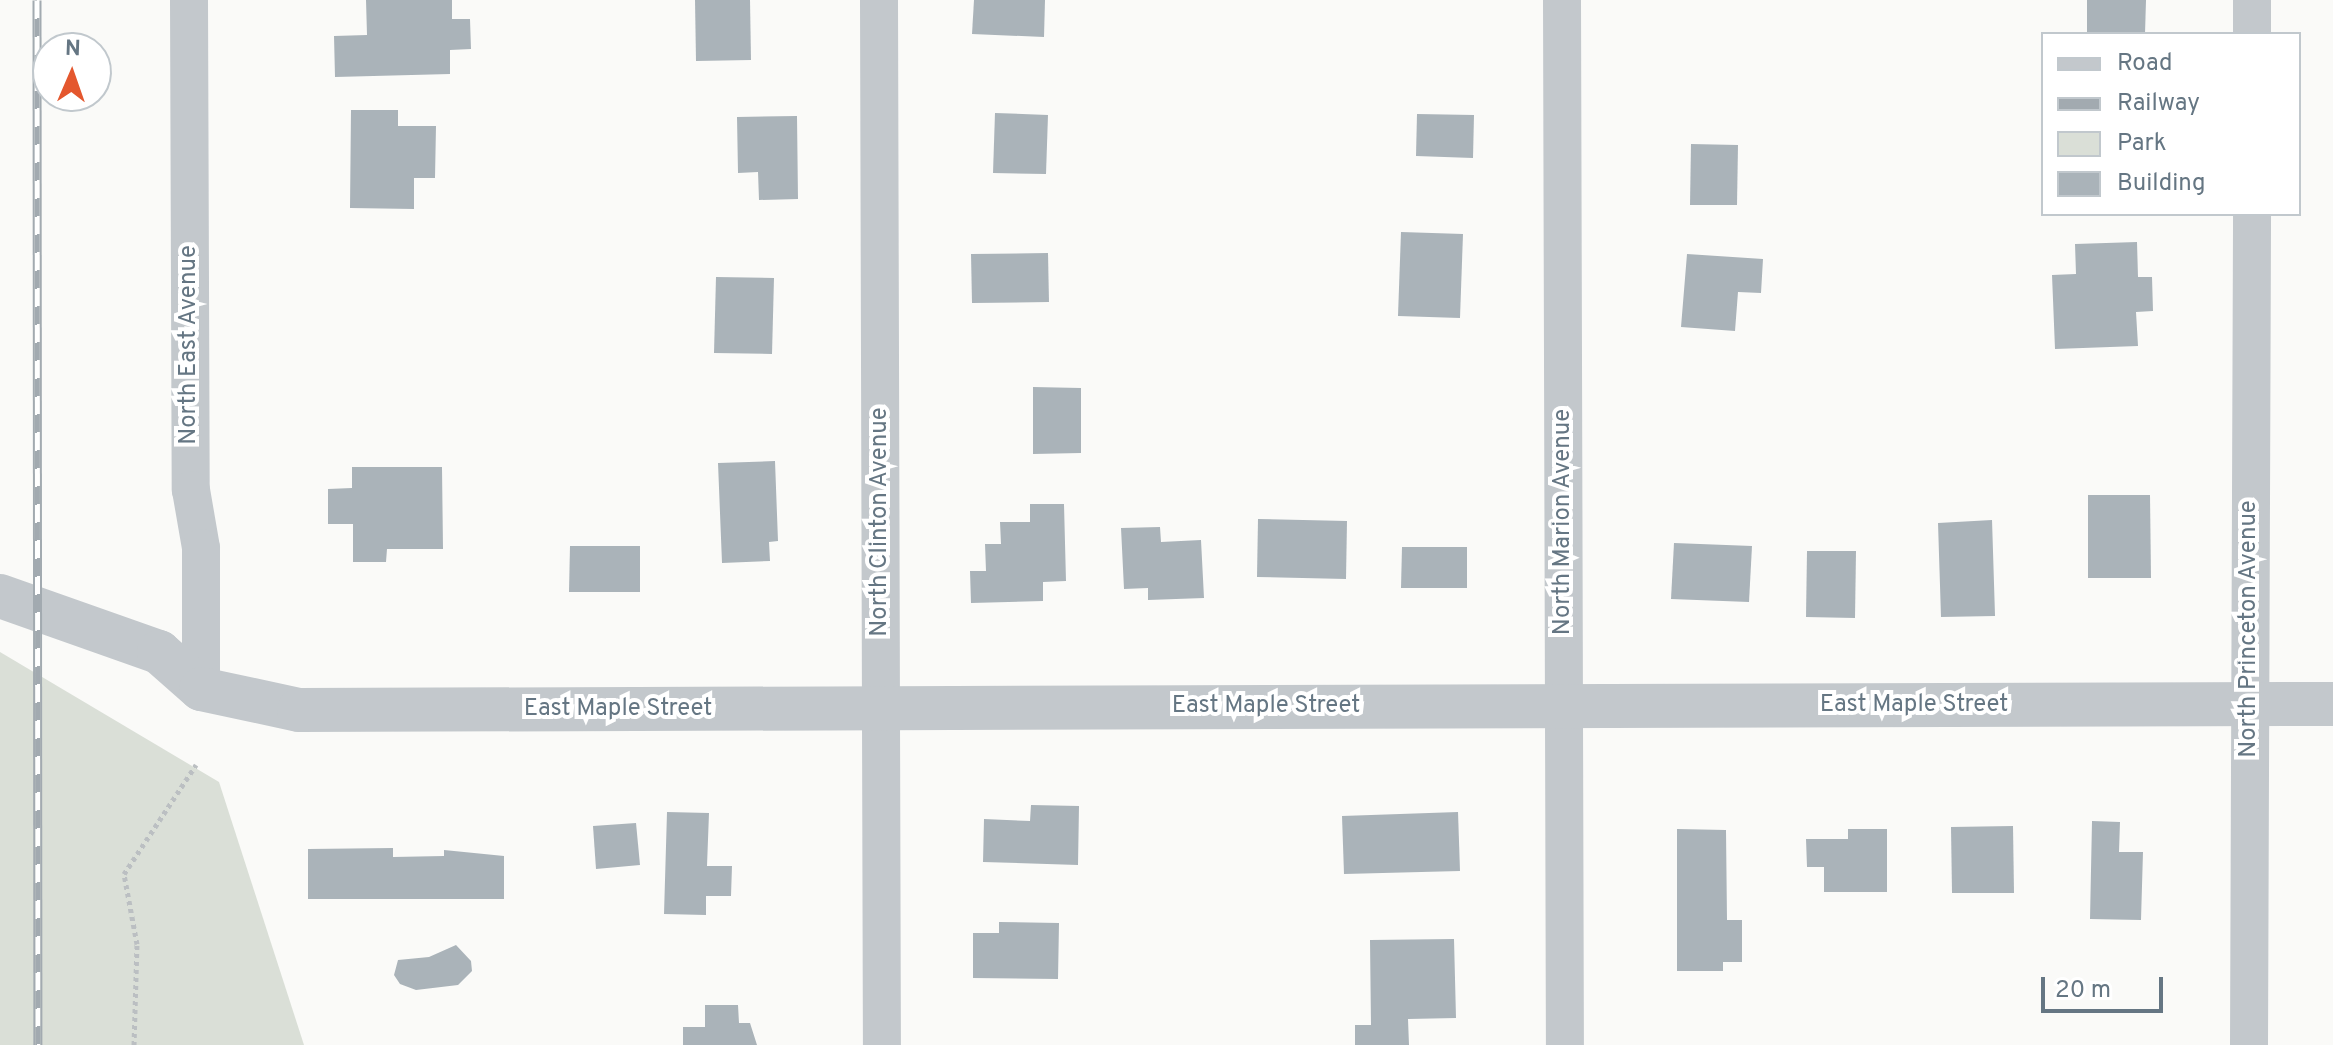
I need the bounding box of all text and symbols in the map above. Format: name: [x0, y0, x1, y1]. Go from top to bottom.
north arrow: [32, 32, 112, 112]
legend: [2041, 32, 2301, 216]
text: N: [64, 36, 81, 63]
text: Road: [2117, 49, 2173, 79]
text: Railway: [2117, 89, 2200, 119]
text: Park: [2117, 129, 2167, 159]
text: Building: [2117, 169, 2206, 199]
street label: North East Avenue: [176, 245, 204, 445]
street label: North Clinton Avenue: [867, 407, 895, 637]
street label: North Marion Avenue: [1550, 408, 1578, 636]
street label: North Princeton Avenue: [2236, 500, 2264, 758]
street label: East Maple Street: [1820, 692, 2008, 720]
street label: East Maple Street: [1172, 693, 1360, 721]
street label: East Maple Street: [524, 696, 712, 724]
scale bar: [2045, 961, 2167, 1011]
text: 20 m: [2055, 976, 2111, 1006]

